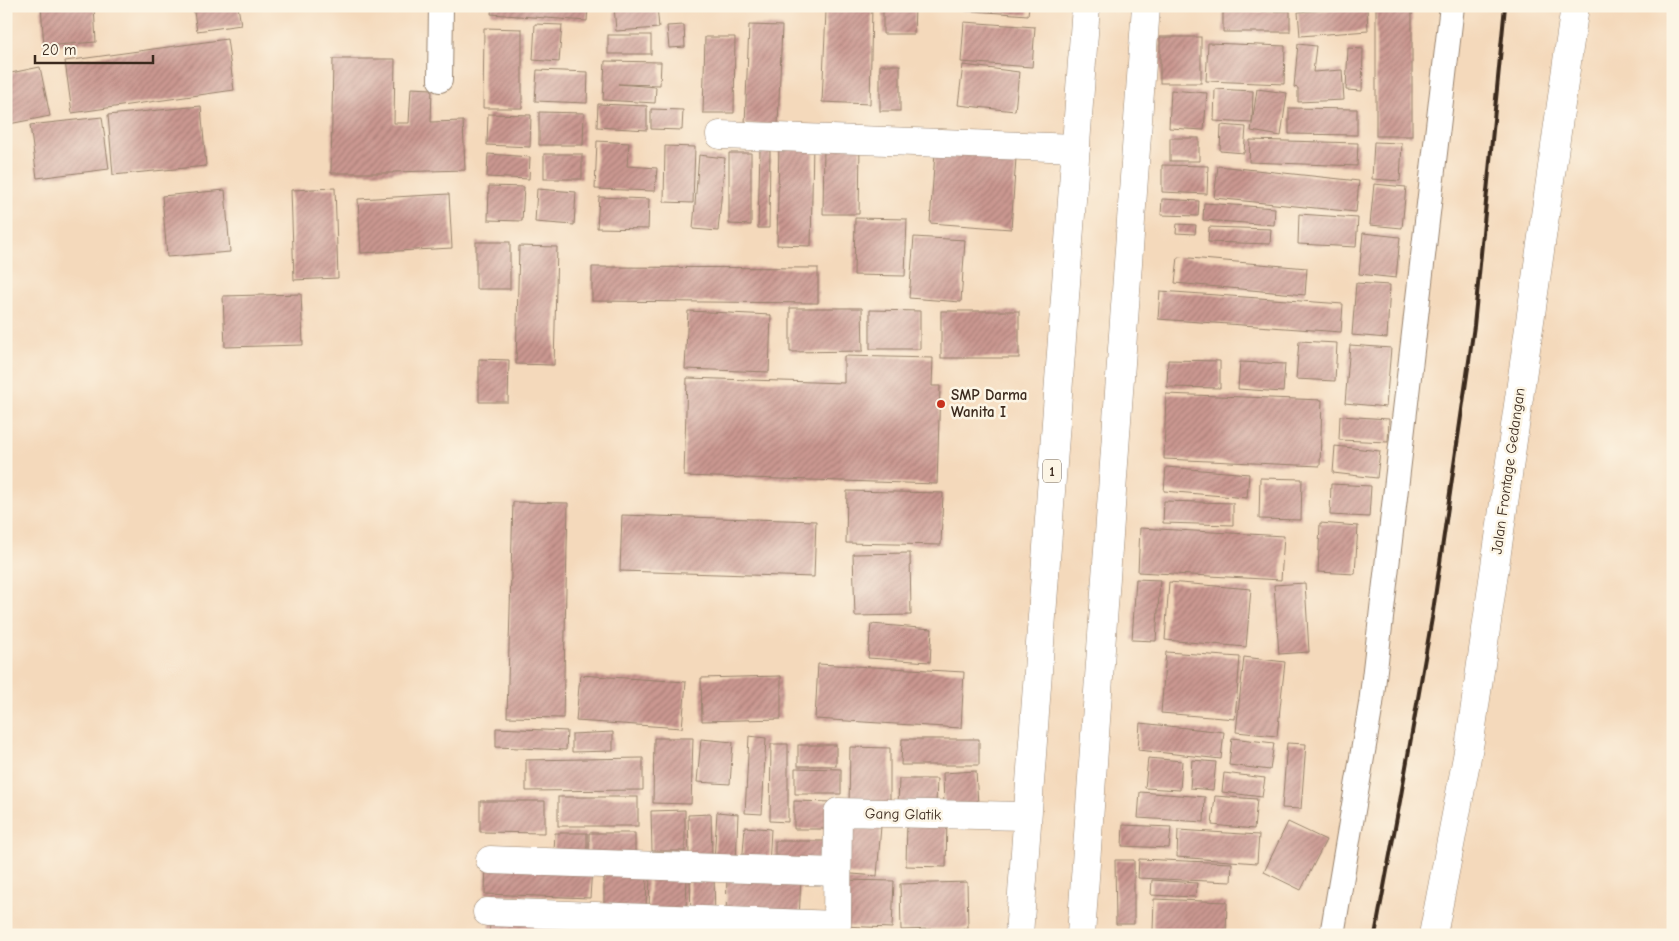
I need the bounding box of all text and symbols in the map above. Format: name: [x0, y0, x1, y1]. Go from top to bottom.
scale bar: [35, 32, 152, 64]
text: 20 m: [42, 41, 76, 59]
place label: SMP Darma Wanita I: [951, 386, 1028, 421]
street label: Jalan Frontage Gedangan: [1487, 387, 1529, 555]
marker: SMP Darma Wanita I: [935, 398, 947, 410]
road number: 1: [1043, 460, 1061, 482]
street label: Gang Glatik: [865, 804, 942, 824]

